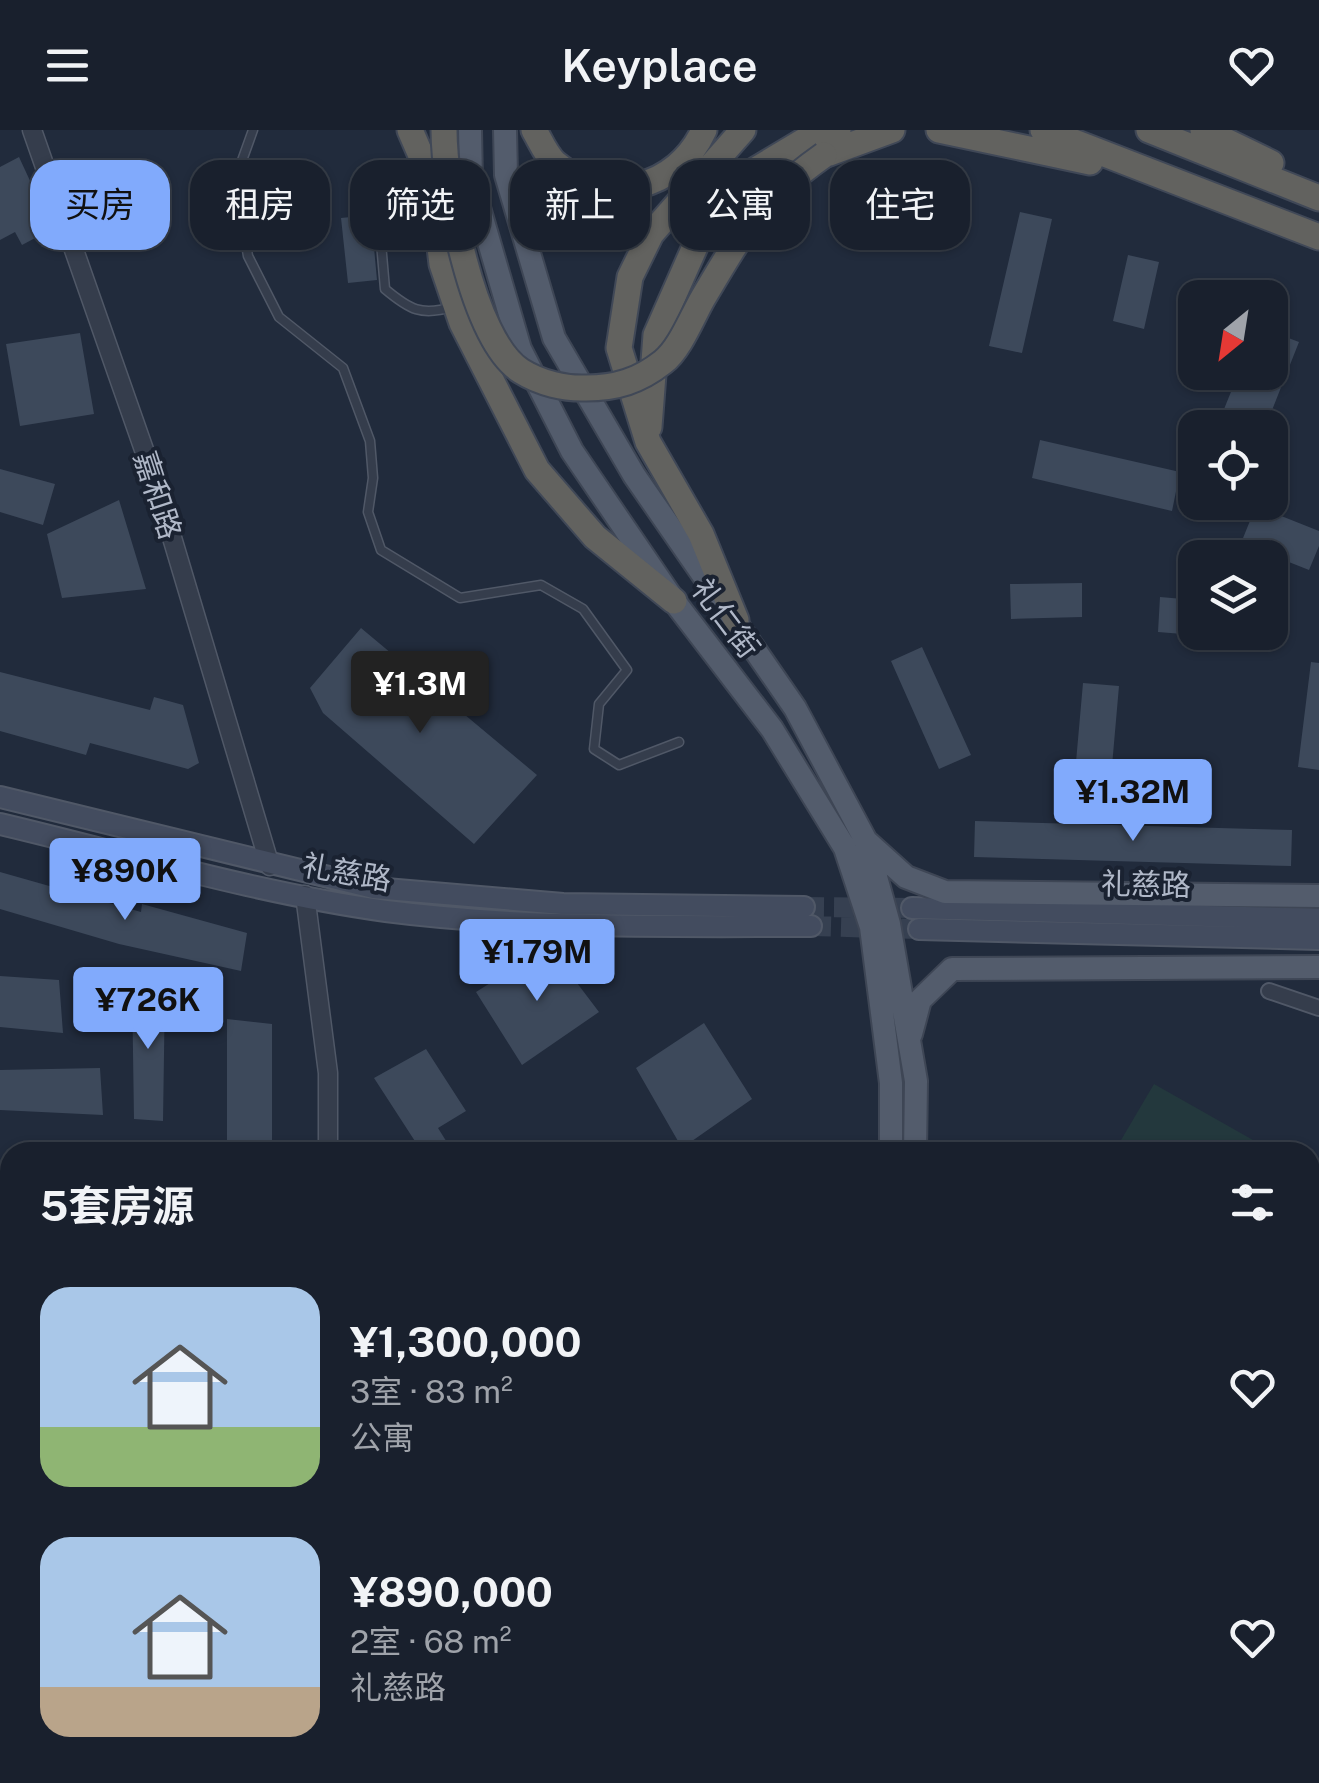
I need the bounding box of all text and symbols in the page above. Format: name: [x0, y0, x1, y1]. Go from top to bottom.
icon: menu: [40, 38, 95, 93]
icon: heart: [1224, 38, 1279, 93]
text: Keyplace: [561, 39, 758, 92]
chip: 买房: [30, 160, 170, 250]
chip: 租房: [190, 160, 330, 250]
chip: 筛选: [350, 160, 490, 250]
chip: 新上: [510, 160, 650, 250]
chip: 公寓: [670, 160, 810, 250]
chip: 住宅: [830, 160, 970, 250]
north arrow: [1178, 280, 1288, 390]
map controls: [1178, 280, 1288, 650]
button: locate: [1178, 410, 1288, 520]
street label: 嘉和路: [127, 447, 189, 543]
button: layers: [1178, 540, 1288, 650]
street label: 礼仁街: [685, 571, 767, 665]
pin: ¥1.3M: [350, 651, 490, 736]
text: ¥1.3M: [373, 665, 467, 702]
pin: ¥1.32M: [1052, 759, 1214, 844]
text: ¥1.32M: [1076, 773, 1190, 810]
pin: ¥890K: [55, 838, 195, 923]
street label: 礼慈路: [300, 846, 394, 898]
text: ¥890K: [71, 852, 179, 889]
street label: 礼慈路: [1101, 865, 1191, 903]
pin: ¥1.79M: [456, 919, 618, 1004]
text: ¥1.79M: [482, 933, 592, 970]
pin: ¥726K: [78, 967, 218, 1052]
text: ¥726K: [95, 981, 201, 1018]
icon: filters: [1225, 1175, 1280, 1230]
text: 5套房源: [40, 1181, 194, 1230]
text: ¥1,300,000: [350, 1317, 582, 1366]
icon: home: [120, 1327, 240, 1447]
icon: heart: [1225, 1360, 1280, 1415]
text: 3室 · 83 m²: [350, 1373, 513, 1410]
text: 公寓: [350, 1419, 414, 1456]
text: ¥890,000: [350, 1567, 553, 1616]
icon: home: [120, 1577, 240, 1697]
icon: heart: [1225, 1610, 1280, 1665]
text: 2室 · 68 m²: [350, 1623, 511, 1660]
text: 礼慈路: [350, 1669, 446, 1706]

